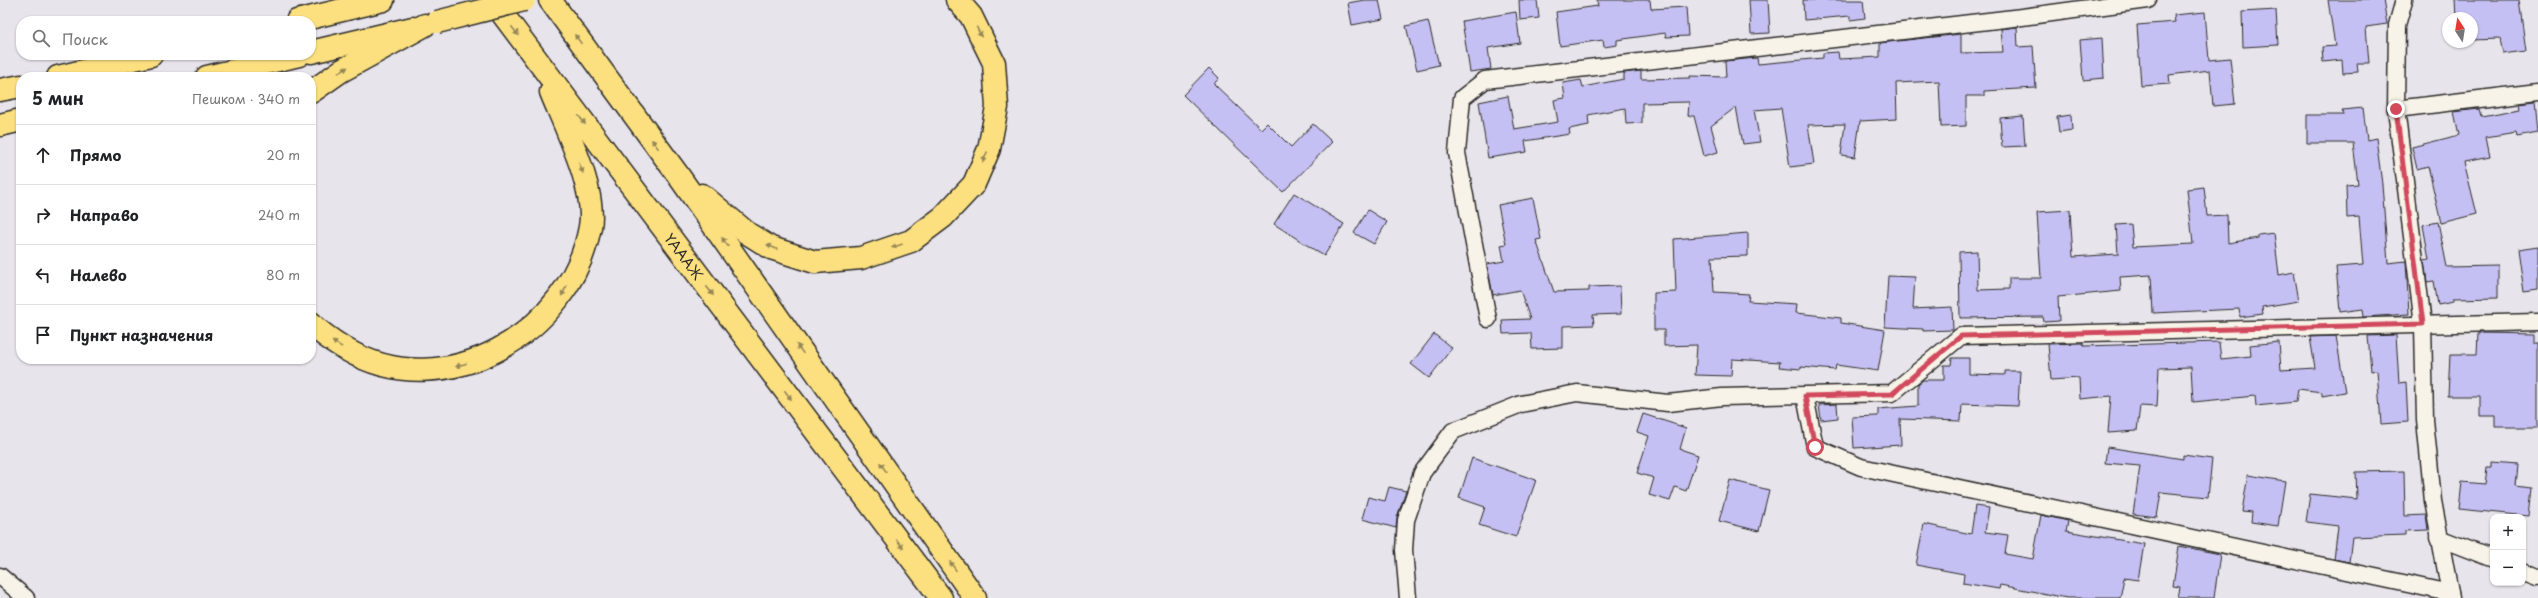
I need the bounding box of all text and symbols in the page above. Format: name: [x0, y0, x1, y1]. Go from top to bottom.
north arrow: [2442, 12, 2478, 48]
search box: [16, 16, 316, 60]
one-way arrow: [511, 26, 520, 37]
one-way arrow: [976, 26, 982, 38]
icon: search: [30, 27, 52, 49]
text: Поиск: [62, 27, 108, 50]
one-way arrow: [574, 33, 582, 44]
one-way arrow: [337, 67, 349, 74]
text: 5 мин: [32, 85, 84, 111]
text: Пешком · 340 m: [192, 89, 300, 108]
route end: [2387, 100, 2405, 118]
one-way arrow: [578, 114, 586, 125]
one-way arrow: [651, 138, 659, 149]
text: Прямо: [70, 143, 121, 166]
icon: ahead: [32, 144, 54, 166]
text: 20 m: [266, 145, 300, 164]
one-way arrow: [982, 151, 988, 163]
one-way arrow: [578, 162, 584, 174]
text: Направо: [70, 203, 139, 226]
icon: right: [32, 204, 54, 226]
text: 240 m: [258, 205, 300, 224]
street label: ҮАААЖ: [660, 228, 709, 284]
one-way arrow: [721, 237, 729, 248]
one-way arrow: [890, 243, 902, 249]
one-way arrow: [765, 244, 777, 250]
text: Налево: [70, 263, 127, 286]
icon: left: [32, 264, 54, 286]
text: 80 m: [266, 265, 300, 284]
one-way arrow: [561, 285, 568, 297]
one-way arrow: [706, 286, 714, 296]
text: Пункт назначения: [70, 323, 213, 346]
icon: arrive: [32, 324, 54, 346]
one-way arrow: [331, 340, 343, 347]
one-way arrow: [796, 344, 804, 354]
one-way arrow: [454, 362, 466, 368]
one-way arrow: [784, 390, 792, 400]
route start: [1806, 438, 1824, 456]
one-way arrow: [879, 461, 887, 472]
map controls: [2490, 514, 2526, 586]
button: +: [2490, 514, 2526, 550]
one-way arrow: [895, 538, 904, 549]
button: −: [2490, 550, 2526, 586]
one-way arrow: [949, 561, 957, 571]

